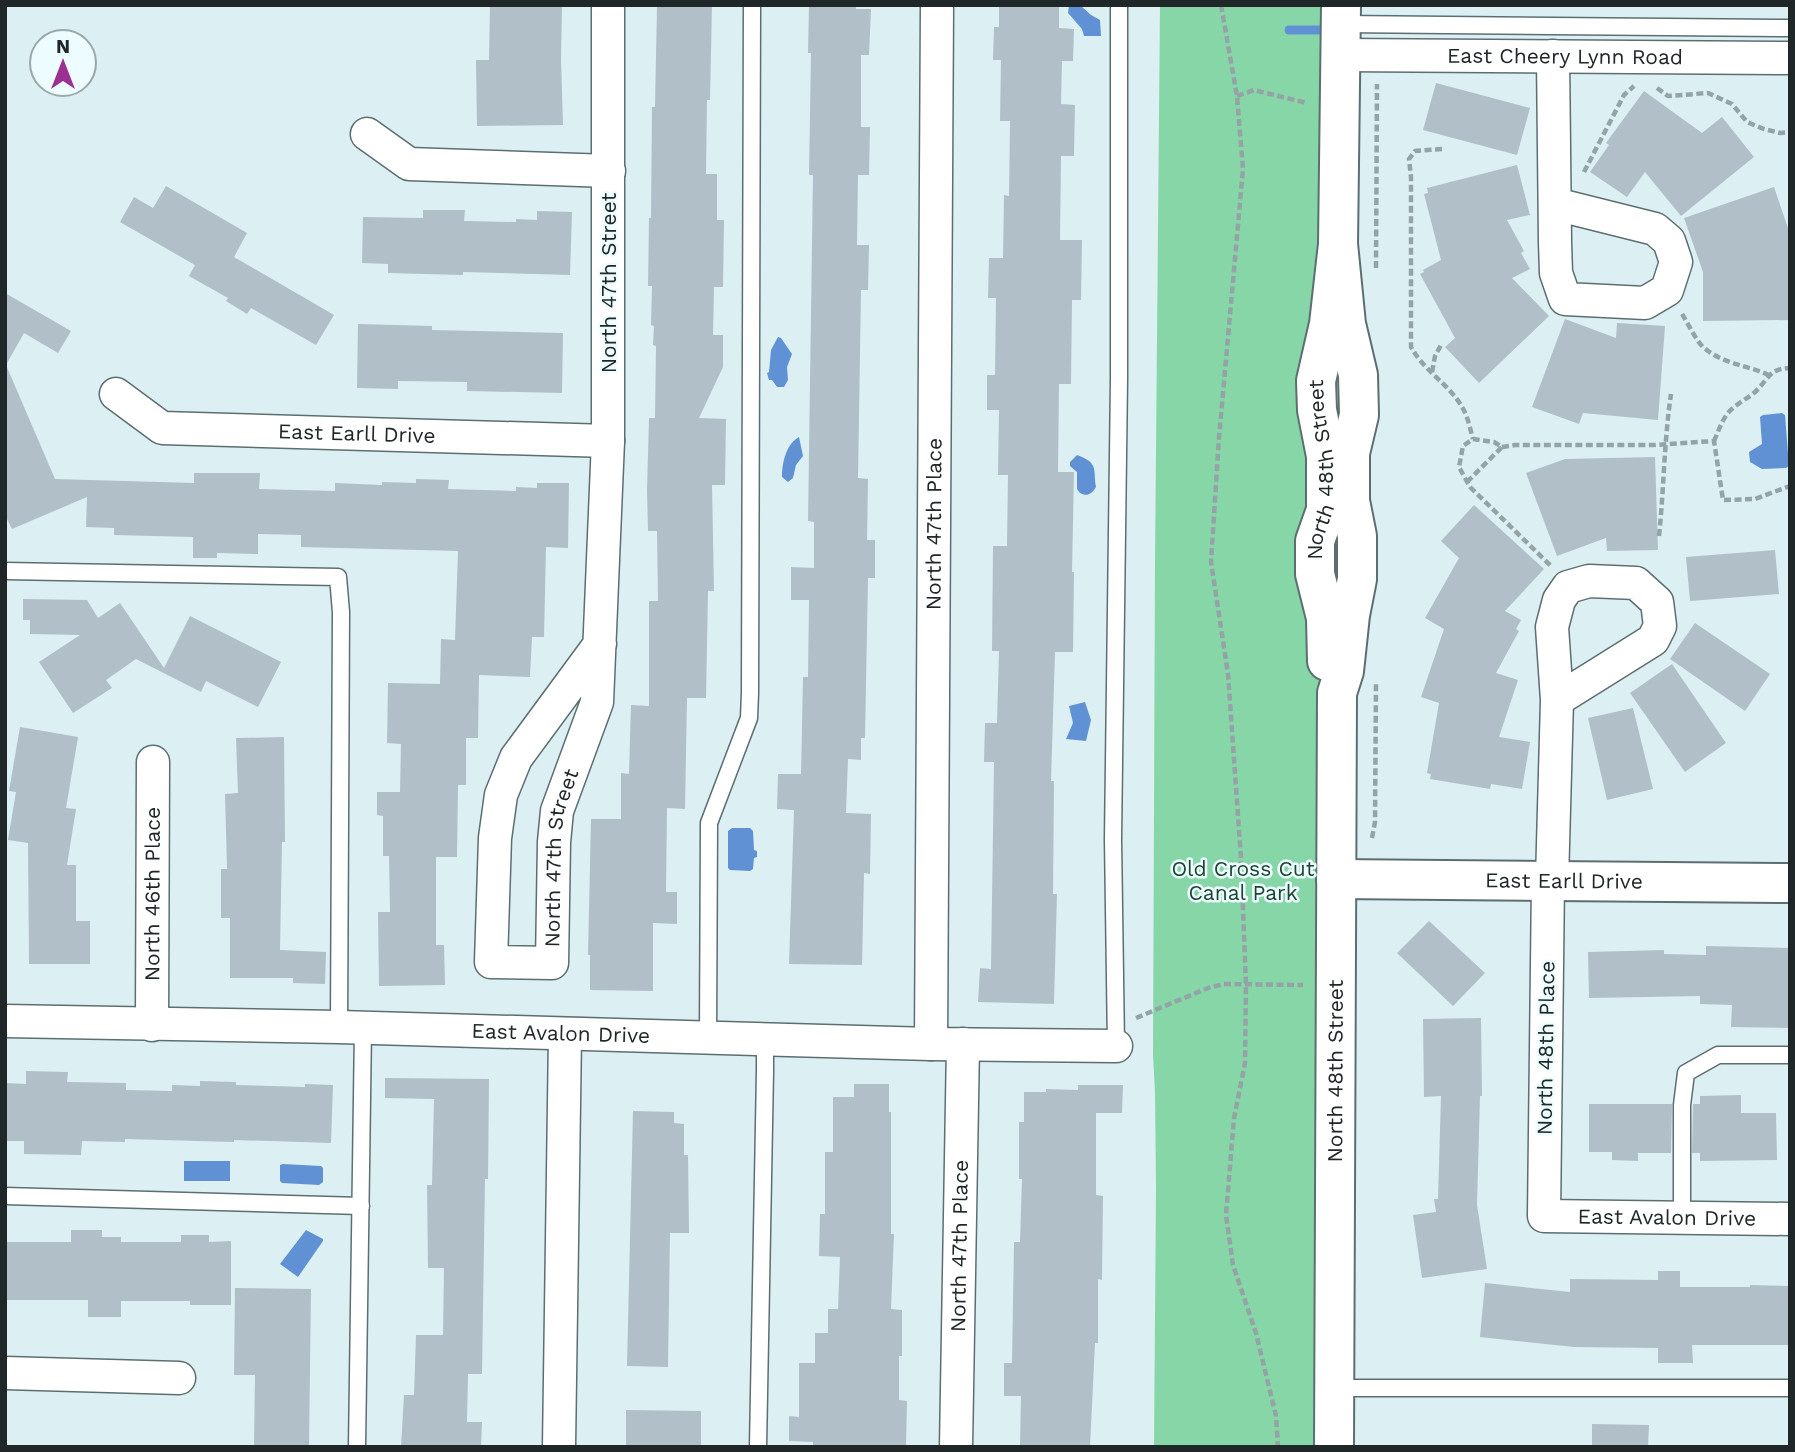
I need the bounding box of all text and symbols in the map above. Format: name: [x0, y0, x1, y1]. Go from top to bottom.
north arrow: [28, 28, 98, 98]
text: N: [56, 35, 70, 58]
street label: East Cheery Lynn Road: [1447, 43, 1683, 69]
street label: North 47th Street: [596, 193, 621, 373]
street label: North 48th Street: [1302, 379, 1339, 560]
street label: East Earll Drive: [277, 418, 436, 448]
street label: North 47th Place: [921, 438, 947, 610]
street label: North 47th Street: [539, 765, 584, 948]
street label: North 46th Place: [139, 807, 165, 981]
park label: Old Cross Cut Canal Park: [1171, 856, 1315, 905]
street label: East Earll Drive: [1485, 867, 1643, 894]
street label: North 48th Place: [1531, 961, 1560, 1135]
street label: North 48th Street: [1322, 979, 1348, 1162]
street label: East Avalon Drive: [471, 1018, 651, 1048]
street label: North 47th Place: [945, 1160, 973, 1332]
street label: East Avalon Drive: [1577, 1203, 1756, 1231]

